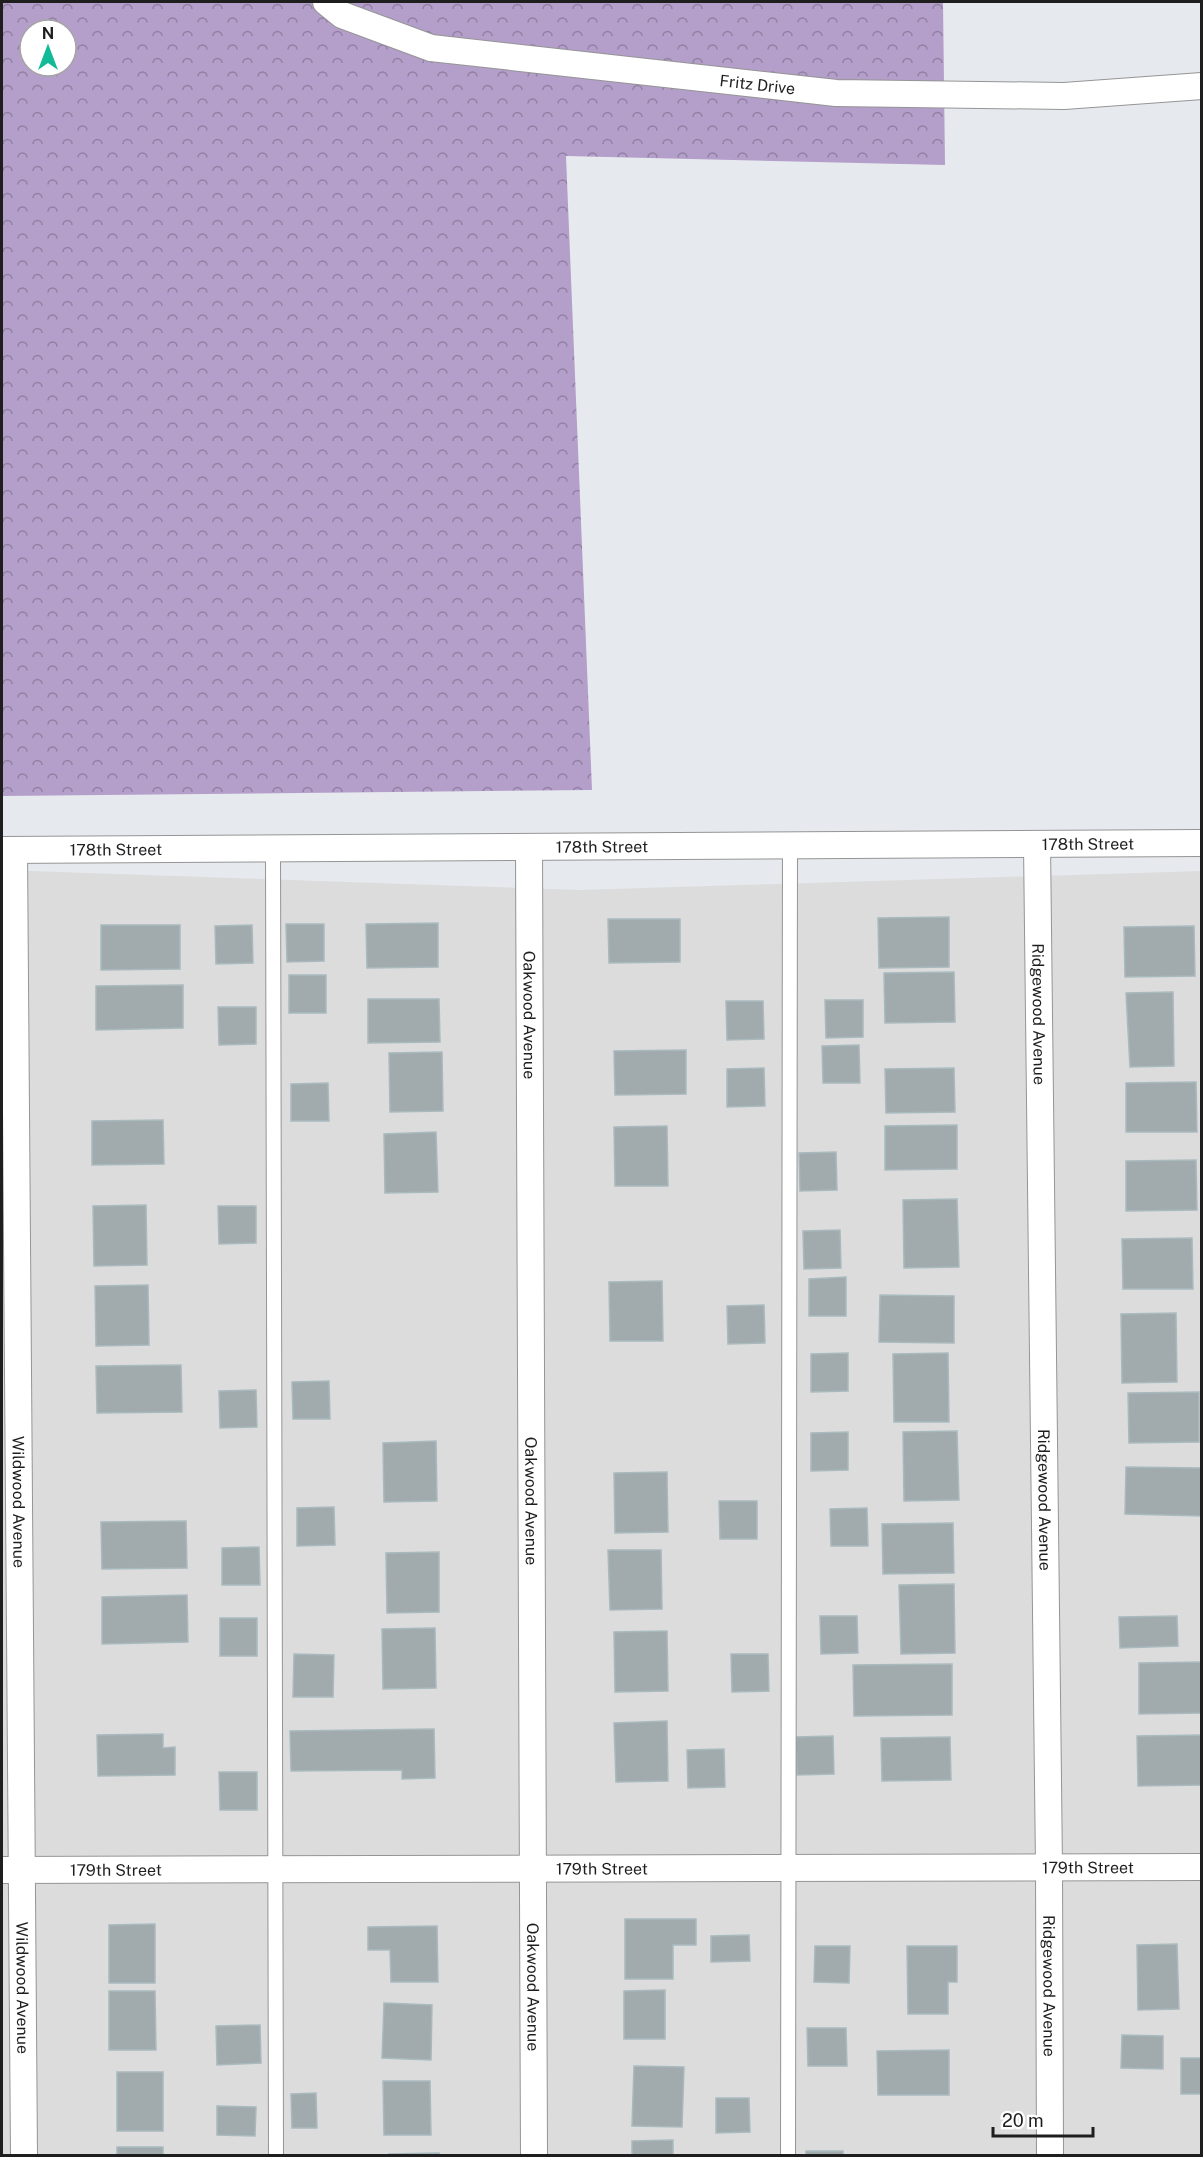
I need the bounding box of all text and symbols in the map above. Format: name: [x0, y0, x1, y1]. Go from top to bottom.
north arrow: [18, 18, 78, 78]
text: N: [42, 24, 54, 43]
street label: Fritz Drive: [719, 71, 796, 98]
street label: 178th Street: [1042, 834, 1134, 853]
street label: 178th Street: [556, 837, 648, 856]
street label: 178th Street: [70, 840, 162, 859]
street label: Ridgewood Avenue: [1029, 943, 1049, 1085]
street label: Oakwood Avenue: [520, 951, 539, 1079]
street label: Ridgewood Avenue: [1034, 1429, 1055, 1571]
street label: Wildwood Avenue: [9, 1436, 29, 1568]
street label: Oakwood Avenue: [522, 1437, 541, 1565]
street label: 179th Street: [1042, 1858, 1134, 1877]
street label: 179th Street: [556, 1859, 648, 1878]
street label: 179th Street: [70, 1860, 162, 1879]
street label: Ridgewood Avenue: [1040, 1915, 1059, 2057]
street label: Wildwood Avenue: [13, 1922, 33, 2054]
street label: Oakwood Avenue: [524, 1923, 543, 2051]
scale bar: [993, 2100, 1094, 2138]
text: 20 m: [1002, 2110, 1044, 2131]

